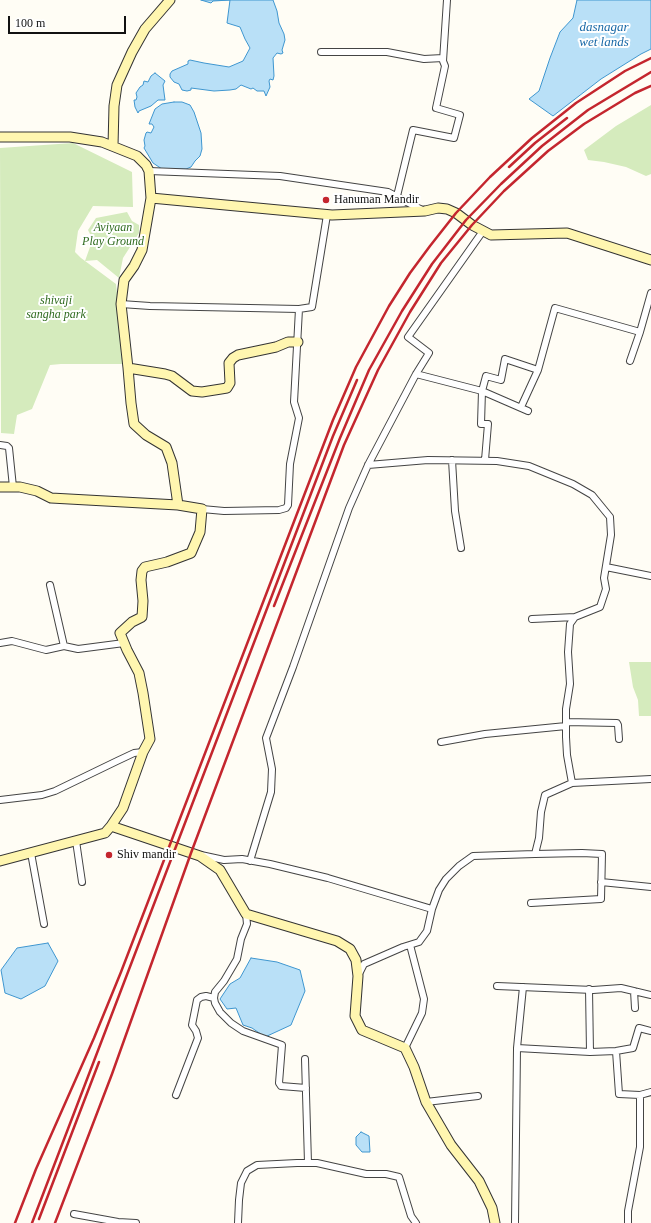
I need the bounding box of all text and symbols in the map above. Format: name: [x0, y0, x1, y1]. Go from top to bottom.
scale bar: [10, 8, 128, 34]
text: 100 m: [15, 16, 45, 30]
water label: dasnagar wet lands: [579, 20, 629, 51]
place label: Hanuman Mandir: [334, 193, 419, 207]
marker: Hanuman Mandir: [321, 195, 331, 205]
park label: Aviyaan Play Ground: [82, 221, 144, 249]
park label: shivaji sangha park: [26, 294, 86, 322]
place label: Shiv mandir: [117, 848, 176, 862]
marker: Shiv mandir: [104, 850, 114, 860]

